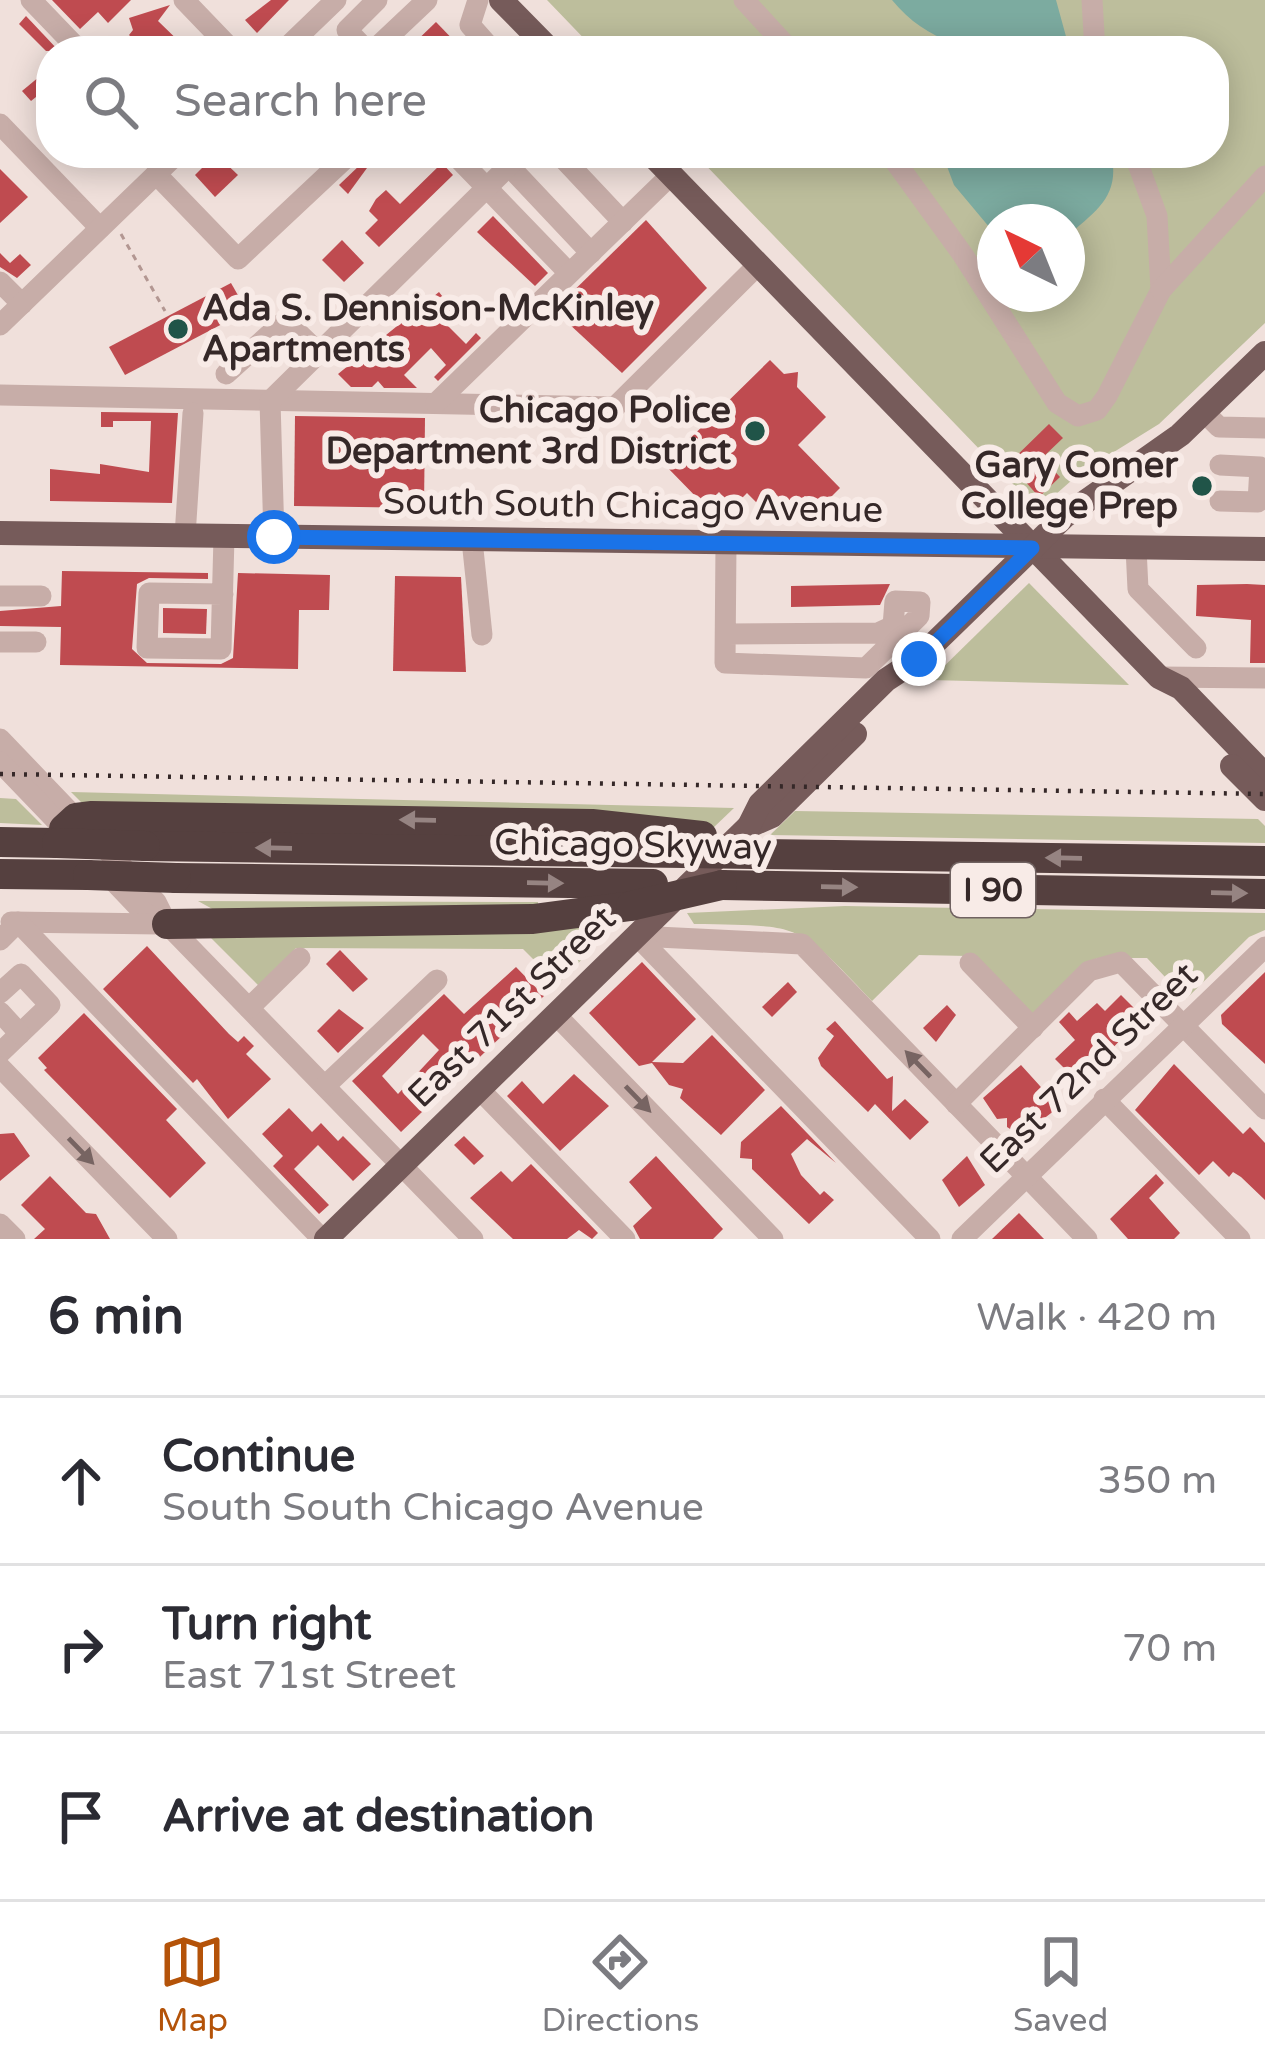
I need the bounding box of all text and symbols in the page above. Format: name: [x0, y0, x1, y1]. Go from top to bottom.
search box: [36, 36, 1229, 168]
icon: search: [78, 69, 144, 135]
text: Search here: [174, 75, 427, 129]
north arrow: [977, 204, 1085, 312]
place label: Ada S. Dennison-McKinley Apartments: [202, 287, 654, 371]
marker: Ada S. Dennison-McKinley Apartments: [165, 316, 191, 342]
place label: Chicago Police Department 3rd District: [326, 389, 731, 473]
marker: Chicago Police Department 3rd District: [742, 418, 768, 444]
place label: Gary Comer College Prep: [961, 444, 1179, 528]
marker: Gary Comer College Prep: [1189, 473, 1215, 499]
street label: South South Chicago Avenue: [383, 480, 883, 532]
route start: [247, 510, 301, 564]
route end: [892, 632, 946, 686]
one-way arrow: [398, 811, 436, 830]
street label: Chicago Skyway: [494, 821, 772, 869]
one-way arrow: [254, 838, 292, 857]
one-way arrow: [1044, 849, 1082, 868]
road number: I 90: [951, 863, 1035, 917]
one-way arrow: [527, 873, 565, 893]
one-way arrow: [821, 878, 859, 897]
one-way arrow: [1211, 883, 1249, 903]
street label: East 71st Street: [399, 897, 625, 1117]
street label: East 72nd Street: [971, 953, 1207, 1183]
one-way arrow: [904, 1050, 932, 1078]
one-way arrow: [623, 1084, 651, 1113]
one-way arrow: [67, 1136, 95, 1165]
text: 6 min: [48, 1286, 184, 1348]
text: Walk · 420 m: [976, 1294, 1217, 1341]
text: Continue: [162, 1430, 355, 1484]
icon: ahead: [48, 1448, 114, 1514]
text: 350 m: [1098, 1457, 1217, 1504]
text: South South Chicago Avenue: [162, 1484, 704, 1531]
text: Turn right: [162, 1598, 371, 1652]
icon: right: [48, 1616, 114, 1682]
text: 70 m: [1122, 1625, 1217, 1672]
text: East 71st Street: [162, 1652, 456, 1699]
icon: arrive: [48, 1784, 114, 1850]
text: Arrive at destination: [162, 1790, 594, 1844]
tab: Map: [157, 1929, 228, 2040]
tab: Directions: [542, 1929, 699, 2040]
tab: Saved: [1013, 1929, 1108, 2040]

